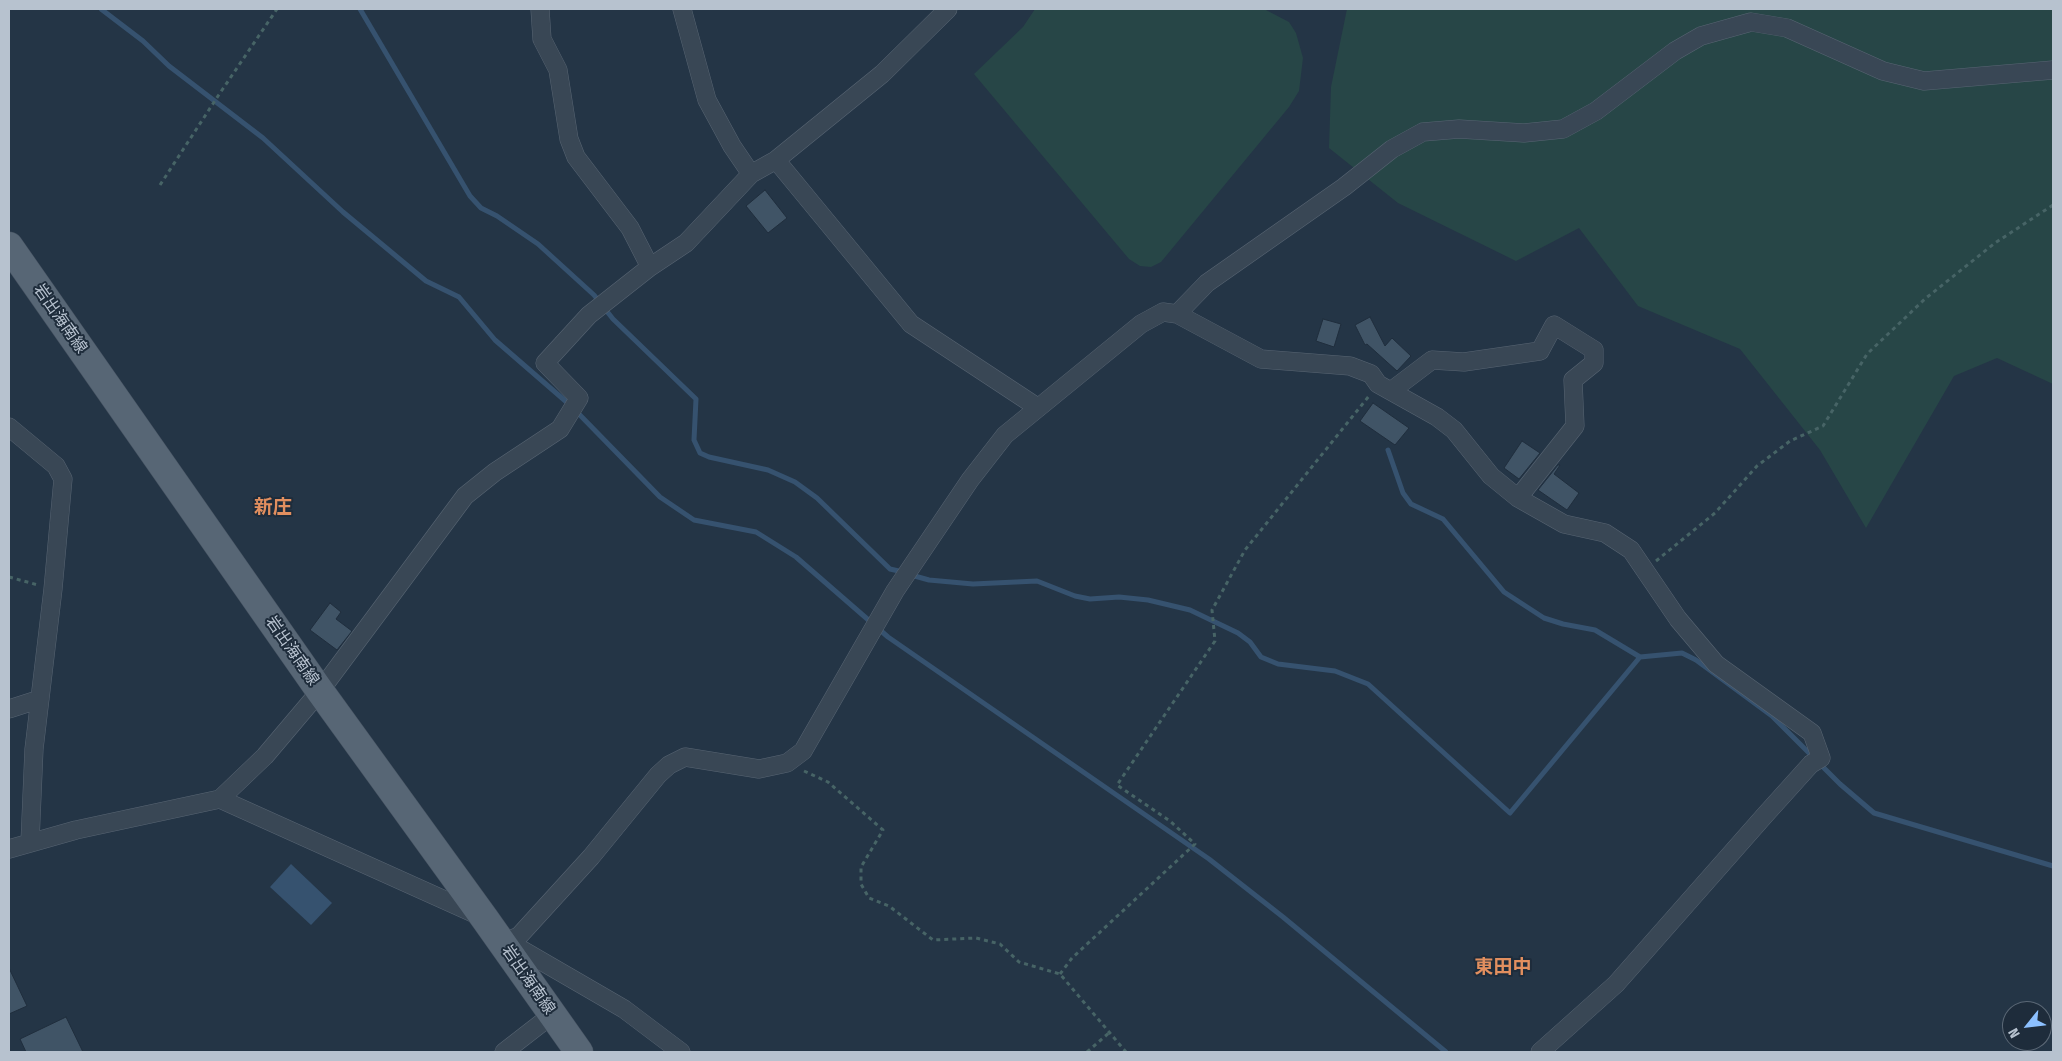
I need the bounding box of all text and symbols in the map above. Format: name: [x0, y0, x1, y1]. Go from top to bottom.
street label: 岩出海南線: [29, 281, 91, 357]
district label: 新庄: [254, 497, 292, 519]
street label: 岩出海南線: [261, 613, 323, 689]
street label: 岩出海南線: [497, 942, 559, 1018]
district label: 東田中: [1475, 957, 1531, 979]
north arrow: [2002, 1001, 2052, 1051]
text: N: [2005, 1025, 2024, 1041]

